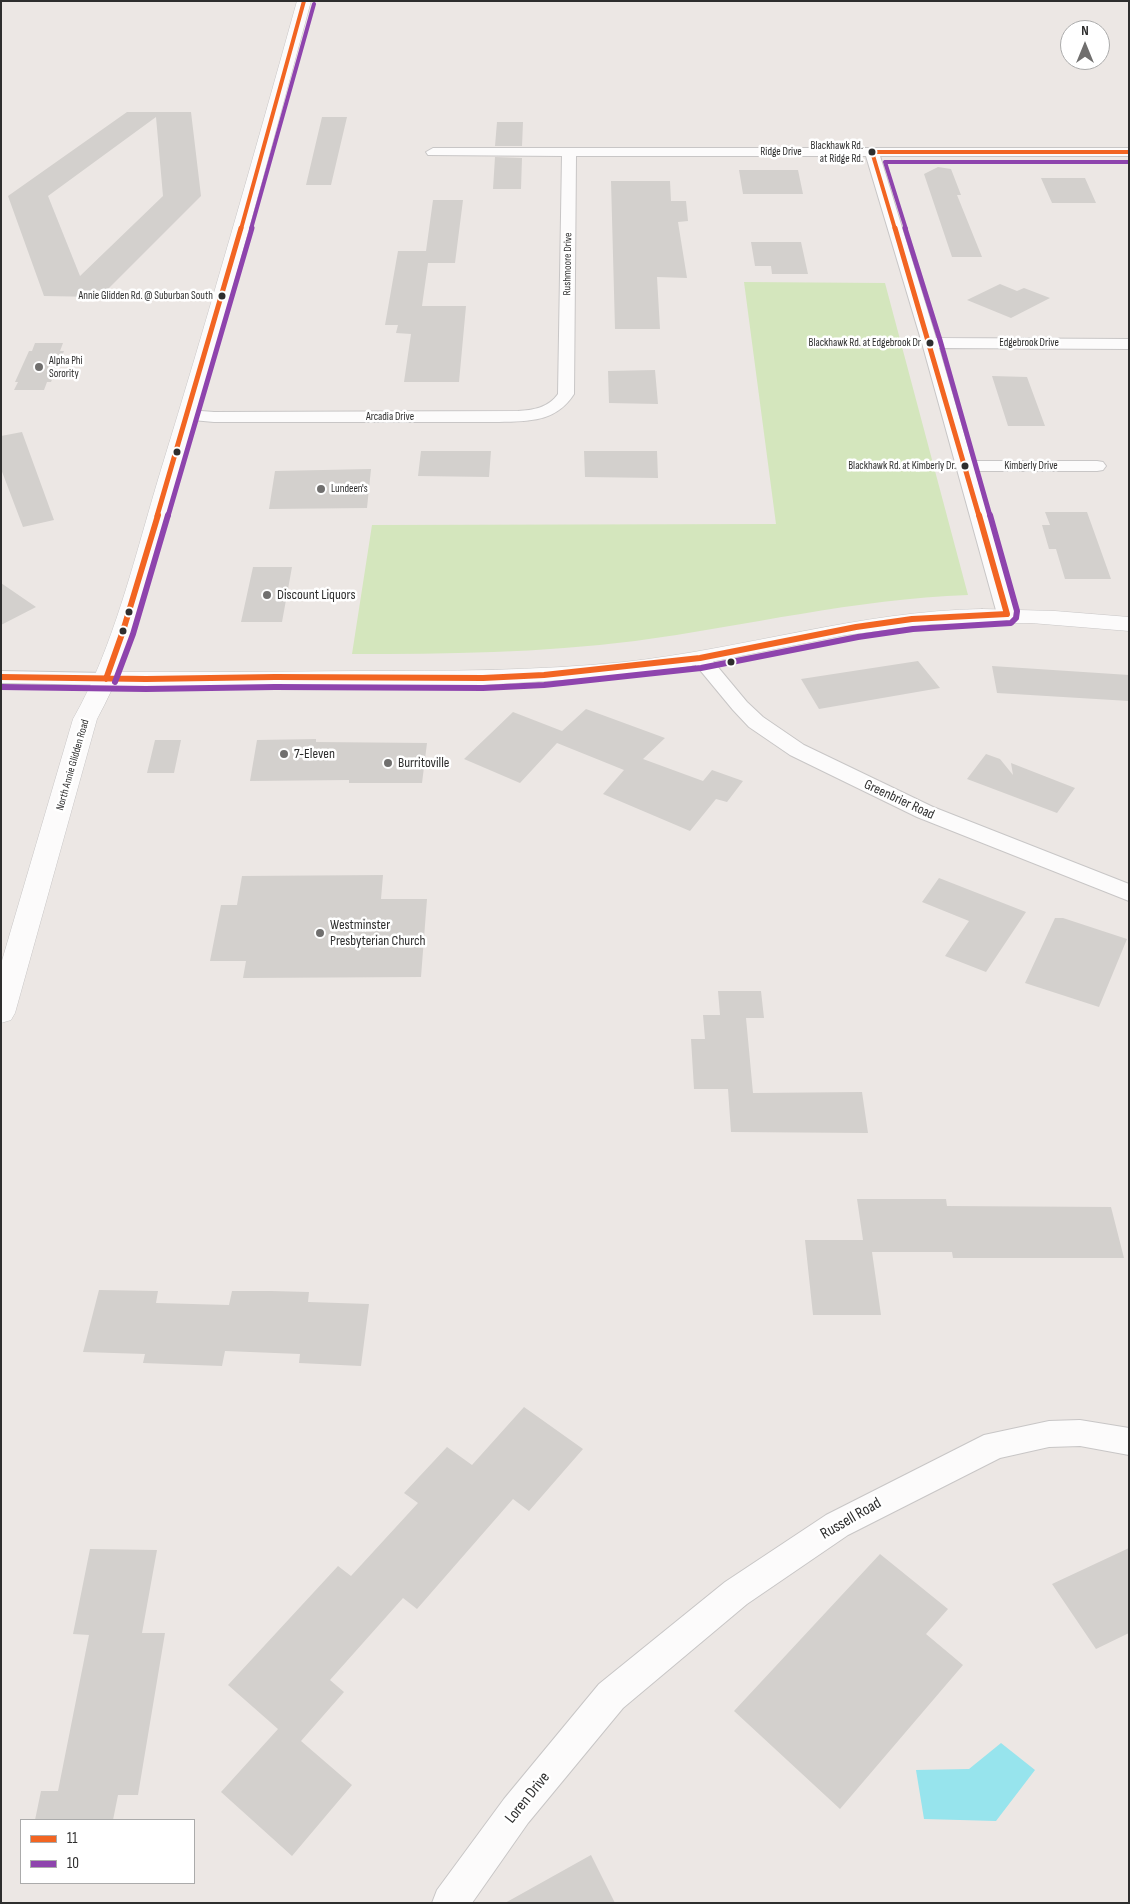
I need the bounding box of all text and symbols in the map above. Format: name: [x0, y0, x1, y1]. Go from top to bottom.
north arrow: [1060, 20, 1110, 70]
text: N: [1081, 22, 1089, 39]
place label: Blackhawk Rd. at Ridge Rd.: [811, 139, 863, 165]
street label: Ridge Drive: [760, 145, 802, 159]
marker: Blackhawk Rd. at Ridge Rd.: [867, 147, 877, 157]
street label: Rushmoore Drive: [561, 232, 575, 296]
place label: Annie Glidden Rd. @ Suburban South: [78, 289, 213, 303]
marker: Annie Glidden Rd. @ Suburban South: [217, 291, 227, 301]
place label: Blackhawk Rd. at Edgebrook Dr: [808, 336, 921, 350]
street label: Edgebrook Drive: [999, 336, 1059, 350]
marker: Blackhawk Rd. at Edgebrook Dr: [925, 338, 935, 348]
place label: Alpha Phi Sorority: [49, 354, 83, 380]
marker: Alpha Phi Sorority: [33, 361, 45, 373]
street label: Arcadia Drive: [366, 410, 414, 424]
unlabelled marker: [172, 447, 182, 457]
place label: Blackhawk Rd. at Kimberly Dr.: [848, 459, 956, 473]
street label: Kimberly Drive: [1004, 459, 1058, 473]
marker: Blackhawk Rd. at Kimberly Dr.: [960, 461, 970, 471]
place label: Lundeen's: [331, 482, 368, 496]
marker: Lundeen's: [315, 483, 327, 495]
place label: Discount Liquors: [277, 587, 355, 603]
marker: Discount Liquors: [261, 589, 273, 601]
unlabelled marker: [124, 607, 134, 617]
unlabelled marker: [118, 626, 128, 636]
unlabelled marker: [726, 657, 736, 667]
street label: North Annie Glidden Road: [54, 718, 92, 812]
place label: 7-Eleven: [294, 746, 335, 762]
marker: 7-Eleven: [278, 748, 290, 760]
place label: Burritoville: [398, 755, 449, 771]
marker: Burritoville: [382, 757, 394, 769]
street label: Greenbrier Road: [861, 776, 937, 824]
place label: Westminster Presbyterian Church: [330, 917, 426, 950]
marker: Westminster Presbyterian Church: [314, 927, 326, 939]
street label: Russell Road: [817, 1494, 885, 1544]
street label: Loren Drive: [502, 1768, 554, 1828]
legend: [20, 1819, 195, 1884]
text: 11: [67, 1829, 78, 1848]
text: 10: [67, 1854, 79, 1873]

